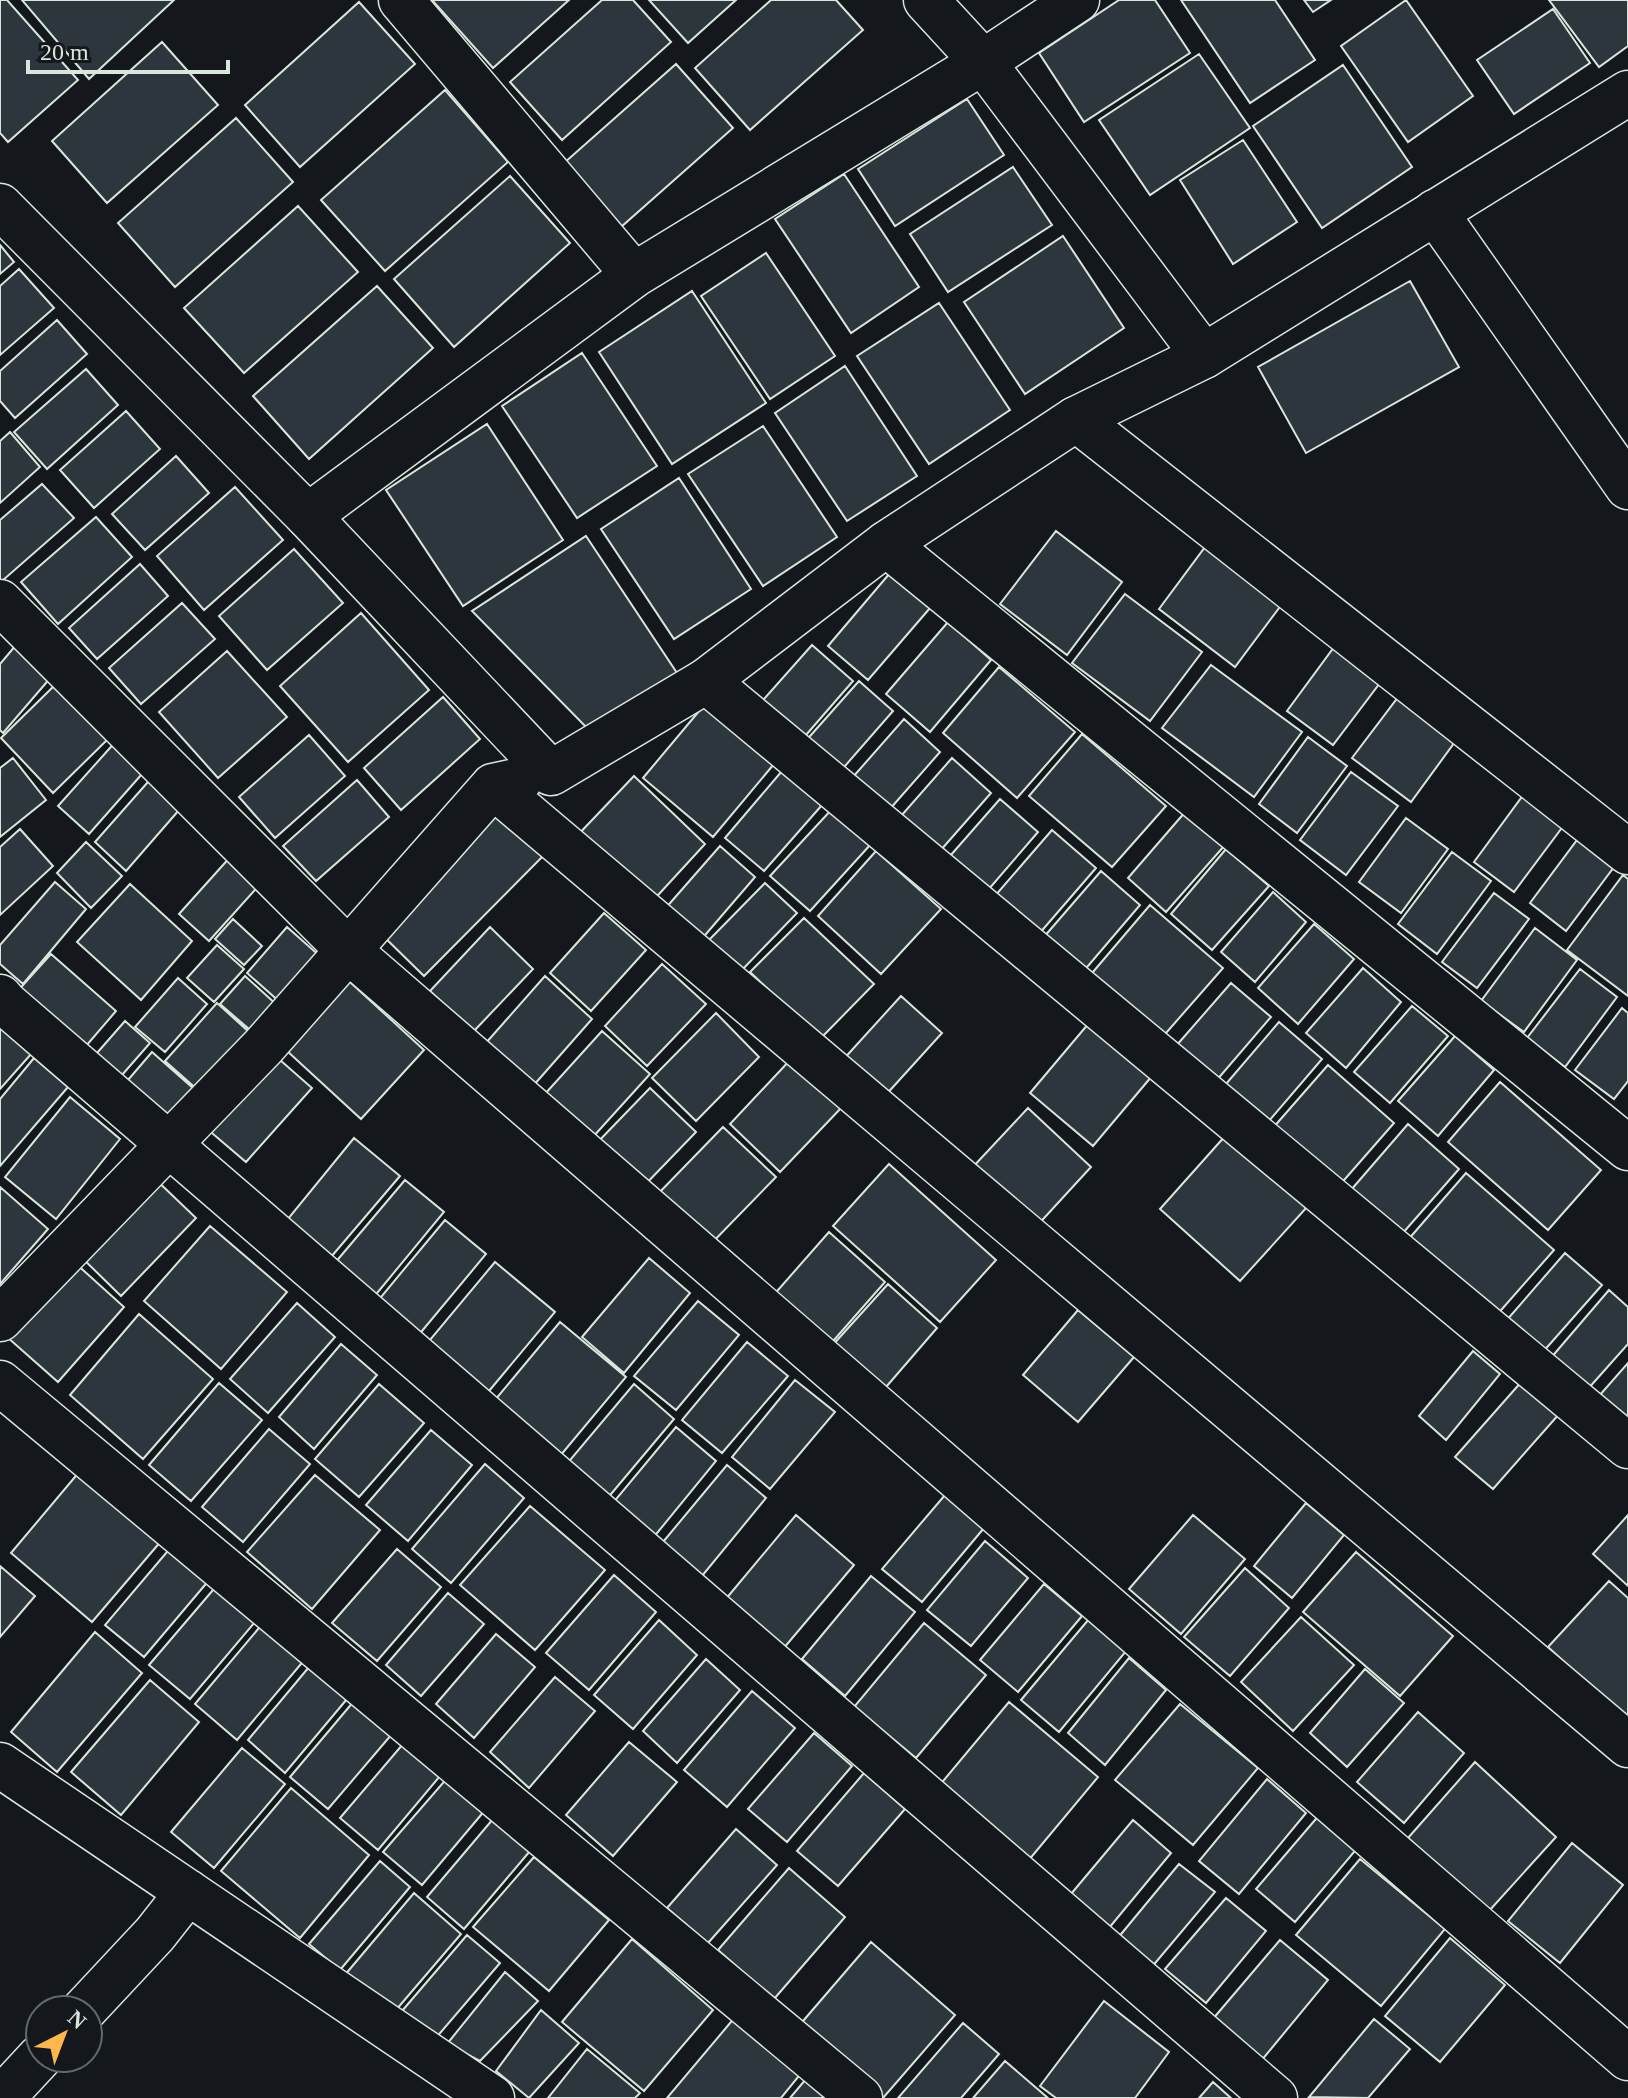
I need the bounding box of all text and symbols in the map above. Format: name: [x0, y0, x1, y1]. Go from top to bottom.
scale bar: [28, 24, 228, 74]
text: 20 m: [40, 39, 89, 65]
north arrow: [24, 1994, 104, 2074]
text: N: [63, 2005, 91, 2034]

